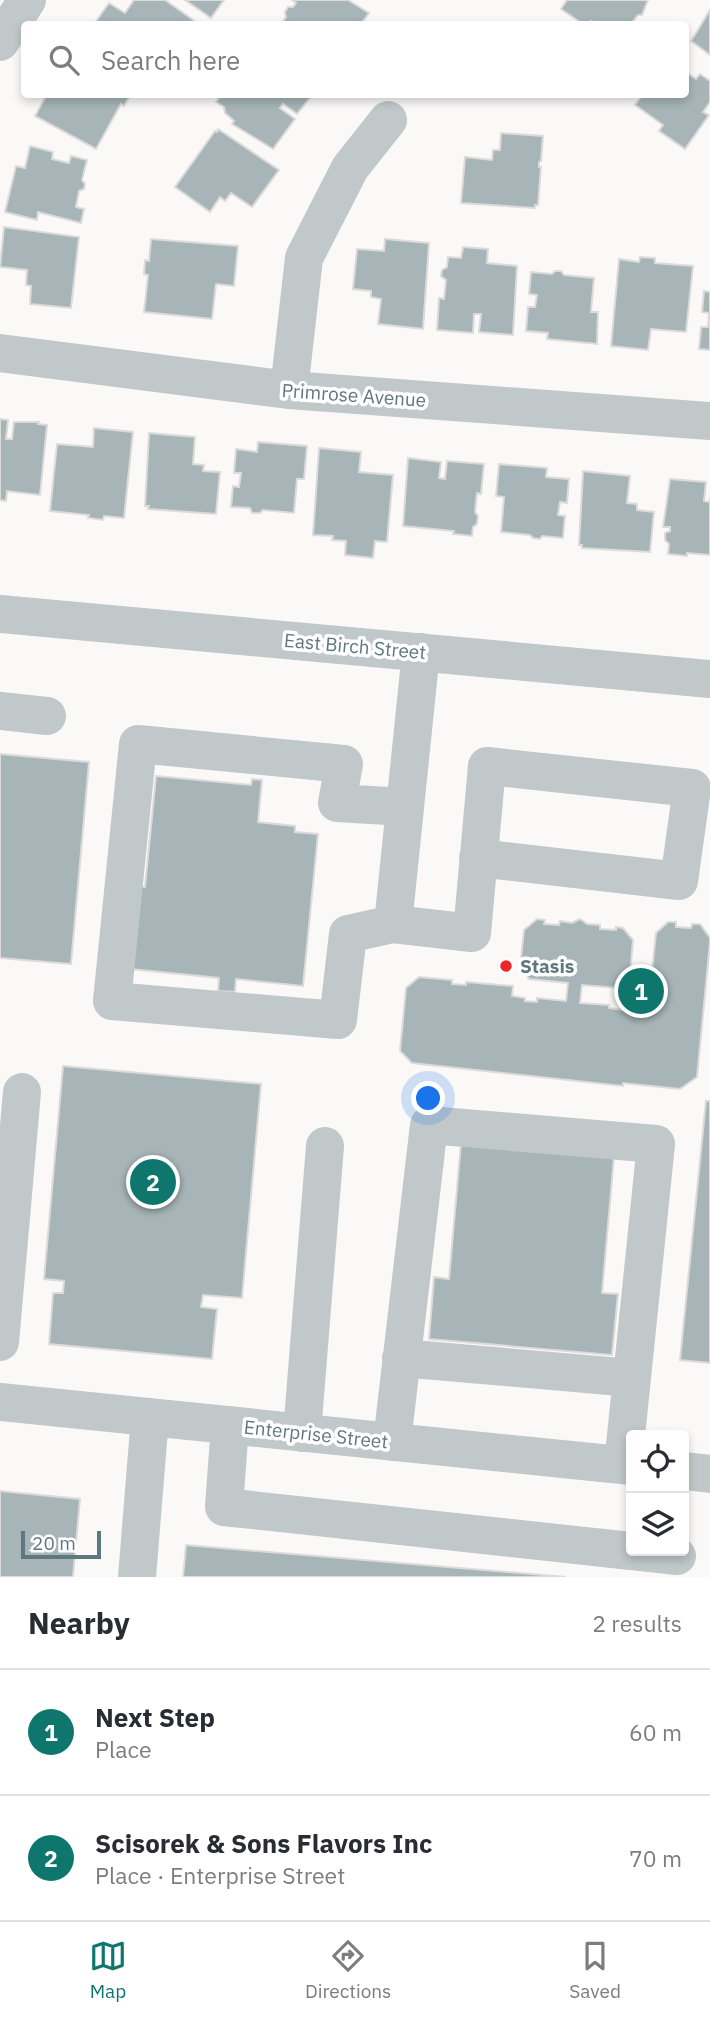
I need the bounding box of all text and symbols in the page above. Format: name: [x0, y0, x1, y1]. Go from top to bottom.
search box: [21, 21, 689, 98]
icon: search: [45, 41, 83, 79]
text: Search here: [101, 43, 240, 77]
street label: Primrose Avenue: [281, 378, 427, 412]
street label: East Birch Street: [283, 628, 427, 664]
place label: Stasis: [520, 954, 574, 978]
marker: Stasis: [498, 958, 514, 974]
pin: 1: [618, 965, 664, 1017]
your location: [411, 1081, 445, 1115]
pin: 2: [130, 1156, 176, 1208]
street label: Enterprise Street: [243, 1414, 389, 1454]
map controls: [626, 1430, 689, 1556]
button: locate: [626, 1430, 689, 1493]
button: layers: [626, 1493, 689, 1556]
scale bar: [21, 1528, 102, 1560]
text: 20 m: [32, 1531, 76, 1555]
text: Nearby: [28, 1603, 130, 1642]
text: 2 results: [592, 1608, 682, 1638]
text: Next Step: [95, 1700, 215, 1734]
text: 1: [44, 1717, 58, 1747]
text: 60 m: [629, 1717, 682, 1747]
text: Place: [95, 1734, 152, 1764]
text: Scisorek & Sons Flavors Inc: [95, 1826, 432, 1860]
text: 2: [44, 1843, 58, 1873]
text: 70 m: [629, 1843, 682, 1873]
text: Place · Enterprise Street: [95, 1860, 345, 1890]
tab: Map: [89, 1937, 127, 2003]
tab: Directions: [305, 1937, 391, 2003]
tab: Saved: [569, 1937, 621, 2003]

